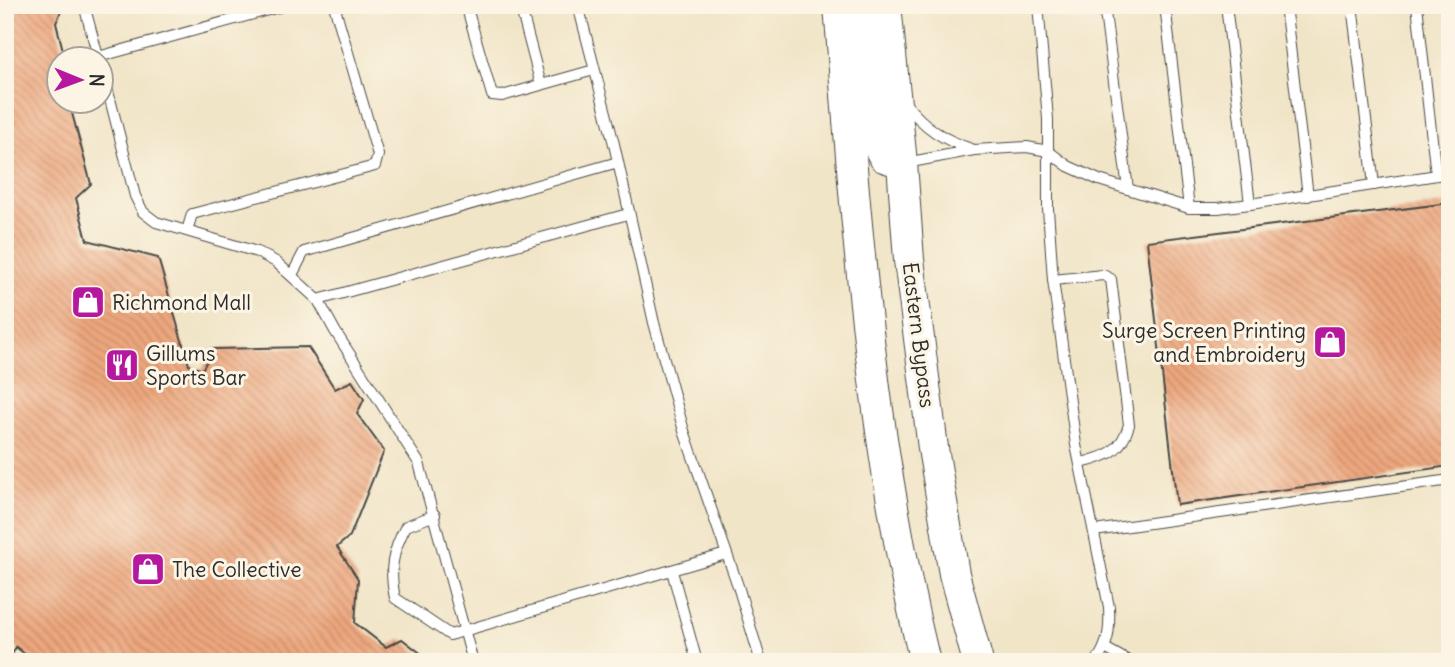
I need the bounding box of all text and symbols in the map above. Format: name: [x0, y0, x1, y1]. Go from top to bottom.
north arrow: [46, 46, 116, 116]
text: N: [85, 74, 109, 87]
street label: Eastern Bypass: [897, 261, 941, 409]
shop icon: Richmond Mall: [69, 283, 107, 321]
place label: Richmond Mall: [112, 289, 251, 316]
place label: Surge Screen Printing and Embroidery: [1102, 317, 1306, 368]
shop icon: Surge Screen Printing and Embroidery: [1311, 323, 1349, 361]
place label: Gillums Sports Bar: [146, 340, 246, 391]
restaurant icon: Gillums Sports Bar: [103, 346, 141, 384]
shop icon: The Collective: [129, 550, 167, 588]
place label: The Collective: [172, 556, 302, 583]

